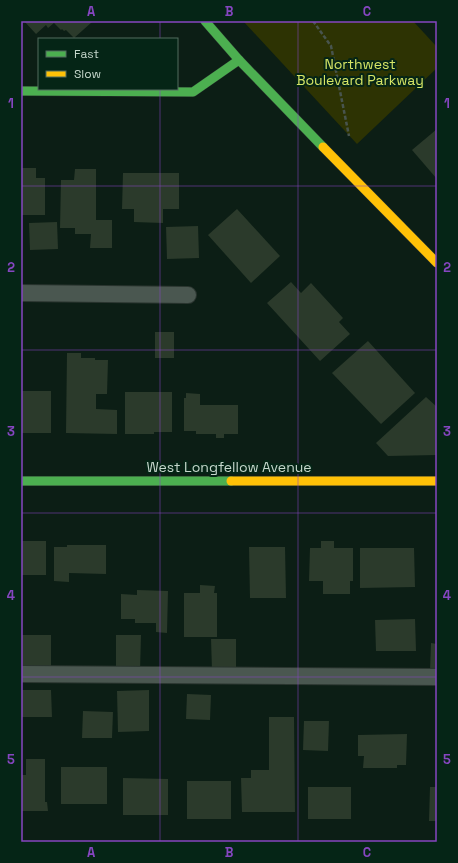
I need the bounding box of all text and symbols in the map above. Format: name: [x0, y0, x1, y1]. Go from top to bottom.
text: A: [87, 3, 96, 20]
text: B: [225, 3, 234, 20]
text: C: [363, 3, 371, 20]
legend: [38, 38, 178, 90]
text: Fast: [74, 46, 99, 62]
park label: Northwest Boulevard Parkway: [296, 55, 424, 89]
text: Slow: [74, 66, 101, 82]
text: 1: [8, 95, 14, 112]
text: 1: [444, 95, 450, 112]
text: 2: [7, 259, 15, 276]
text: 2: [443, 259, 451, 276]
text: 3: [7, 423, 15, 440]
text: 3: [443, 423, 451, 440]
street label: West Longfellow Avenue: [146, 458, 312, 476]
text: 4: [7, 587, 15, 604]
text: 4: [443, 587, 451, 604]
text: 5: [7, 751, 15, 768]
text: 5: [443, 751, 451, 768]
text: A: [87, 844, 96, 861]
text: B: [225, 844, 234, 861]
text: C: [363, 844, 371, 861]

